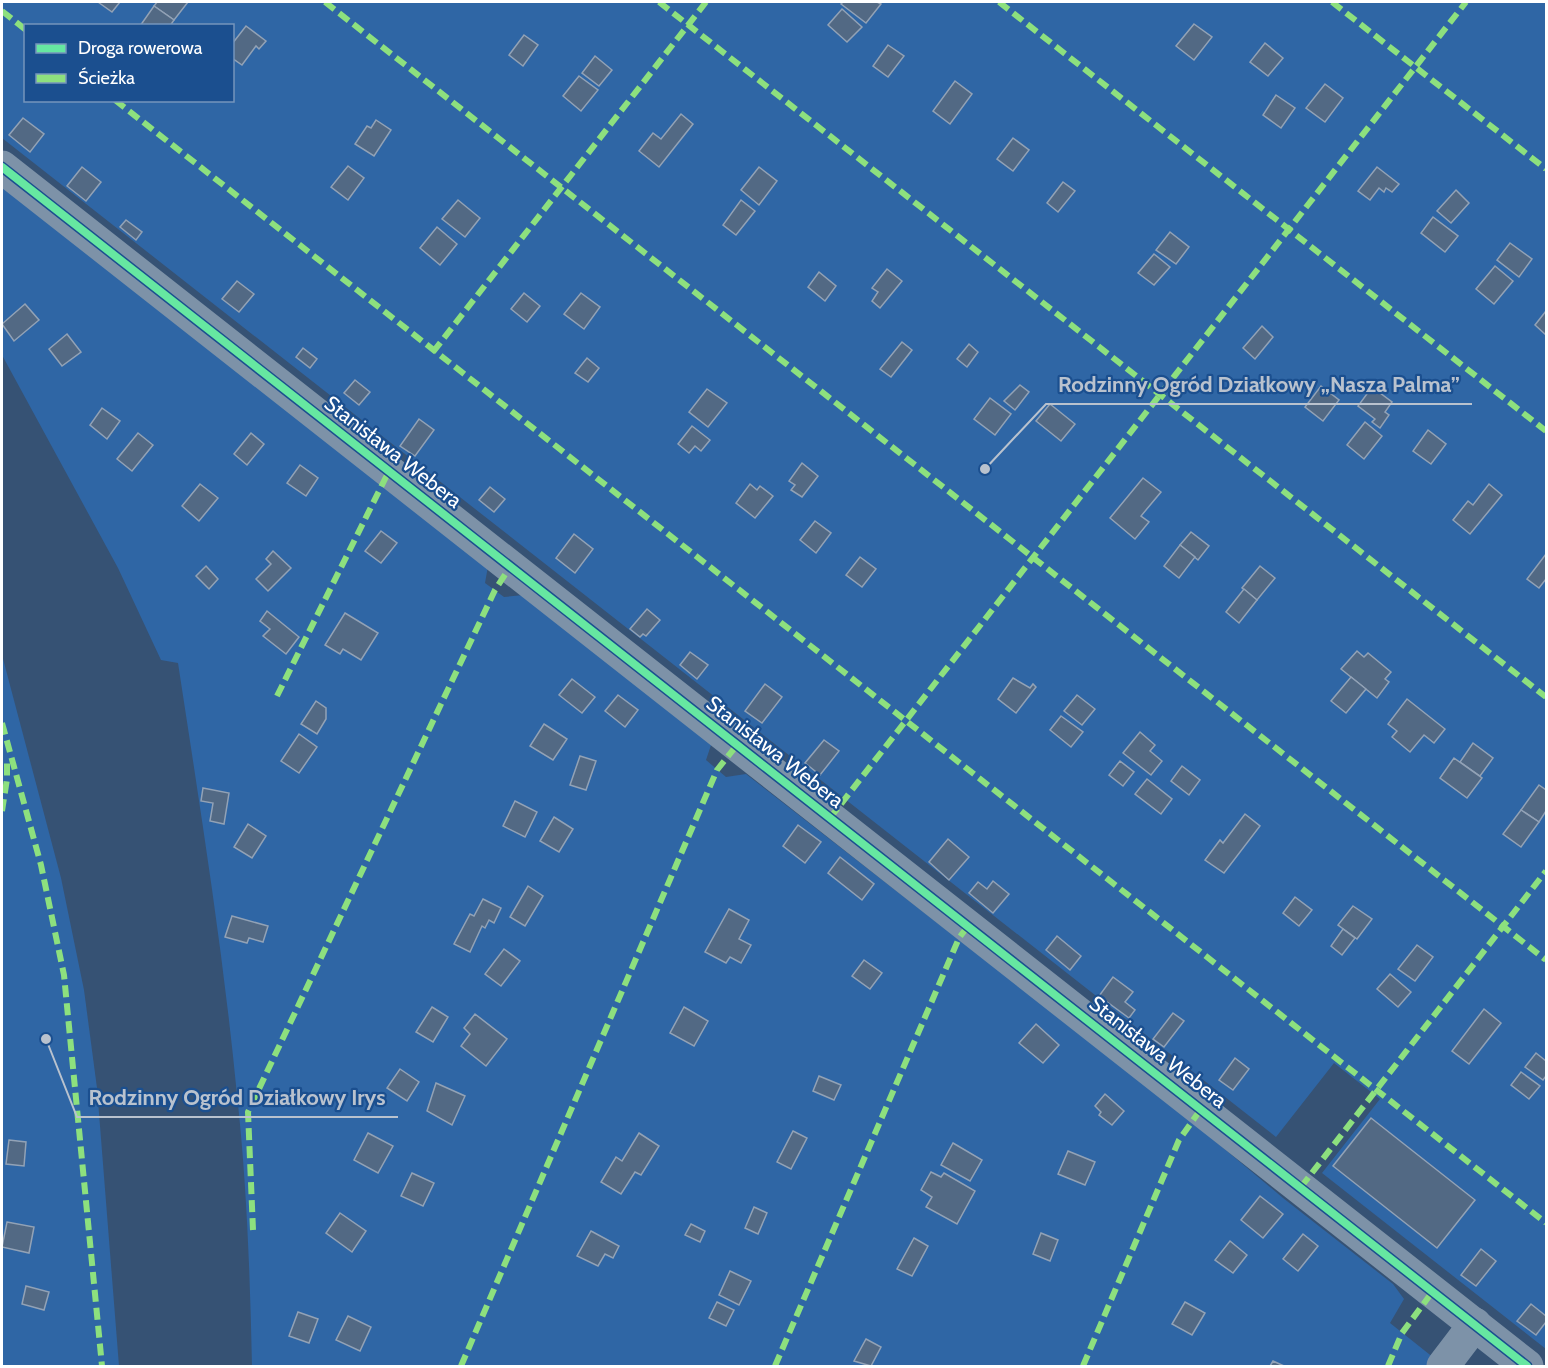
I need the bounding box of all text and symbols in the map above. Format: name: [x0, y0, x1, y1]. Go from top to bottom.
legend: [24, 24, 234, 102]
text: Droga rowerowa: [78, 37, 203, 59]
text: Ścieżka: [78, 67, 135, 89]
callout: Rodzinny Ogród Działkowy „Nasza Palma”: [1046, 364, 1472, 404]
text: Rodzinny Ogród Działkowy „Nasza Palma”: [1058, 371, 1460, 398]
street label: Stanisława Webera: [320, 390, 467, 513]
street label: Stanisława Webera: [702, 690, 849, 813]
street label: Stanisława Webera: [1085, 990, 1232, 1113]
callout: Rodzinny Ogród Działkowy Irys: [77, 1077, 398, 1117]
text: Rodzinny Ogród Działkowy Irys: [88, 1084, 386, 1111]

